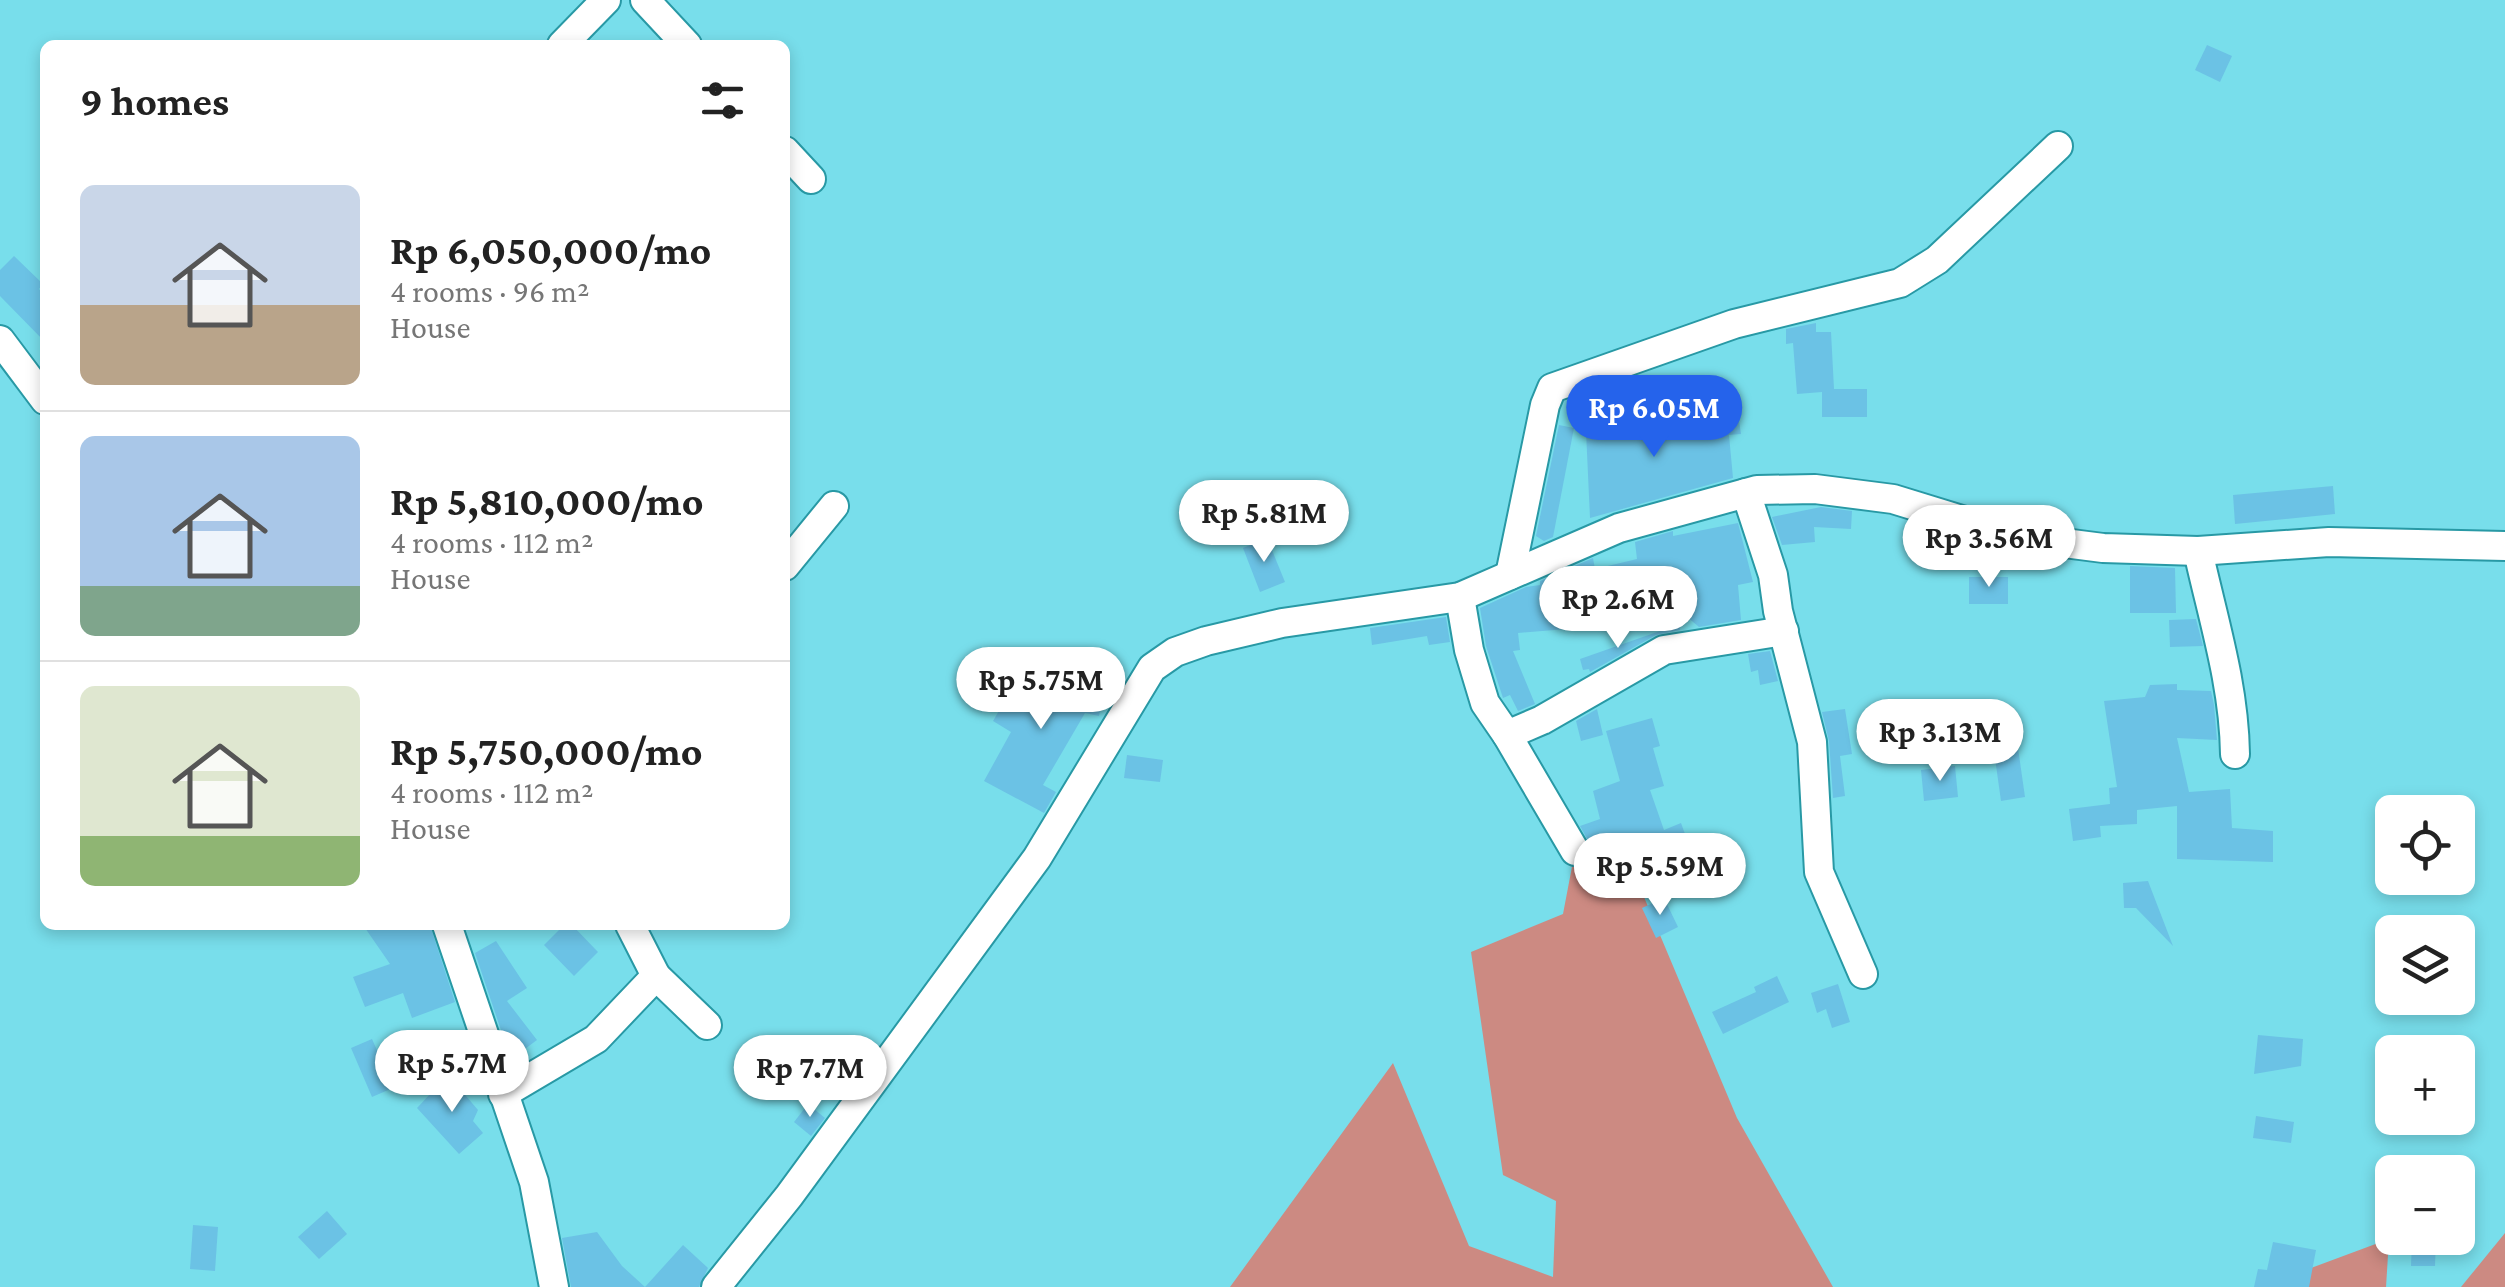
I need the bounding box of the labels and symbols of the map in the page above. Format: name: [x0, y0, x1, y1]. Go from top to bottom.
pin: Rp 6.05M: [1551, 375, 1757, 460]
pin: Rp 5.81M: [1161, 480, 1367, 565]
pin: Rp 3.56M: [1886, 505, 2092, 590]
pin: Rp 2.6M: [1526, 566, 1710, 651]
pin: Rp 5.75M: [938, 647, 1144, 732]
pin: Rp 3.13M: [1837, 699, 2043, 784]
pin: Rp 5.59M: [1557, 833, 1763, 918]
pin: Rp 5.7M: [360, 1030, 544, 1115]
pin: Rp 7.7M: [718, 1035, 902, 1120]

